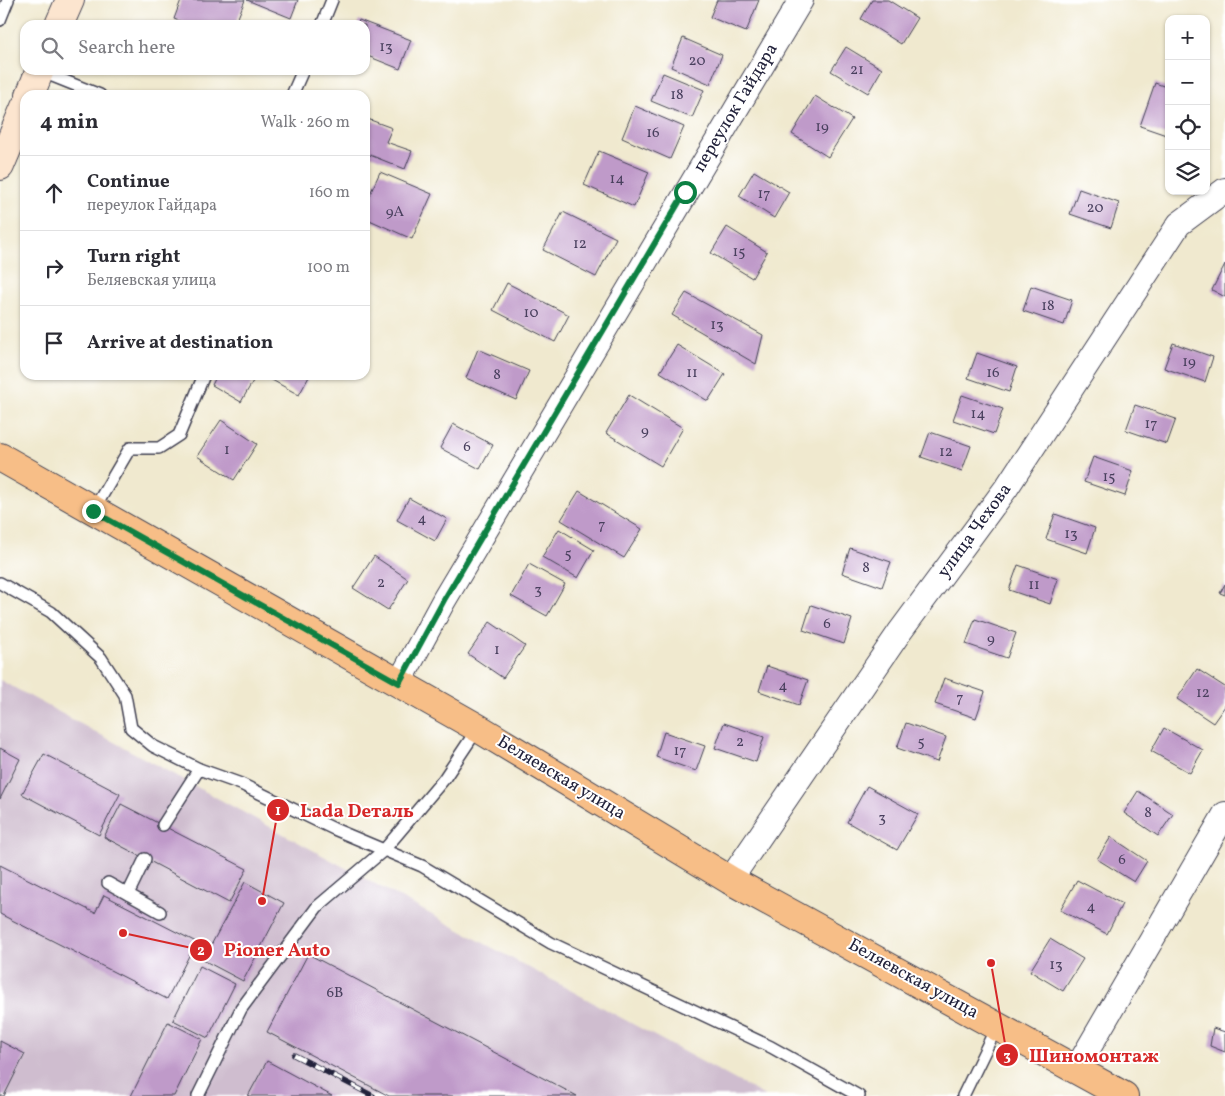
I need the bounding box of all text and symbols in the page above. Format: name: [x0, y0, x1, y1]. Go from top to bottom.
map controls: [1165, 15, 1210, 195]
button: +: [1165, 15, 1210, 60]
search box: [20, 20, 370, 75]
icon: search: [38, 34, 66, 62]
text: Search here: [78, 35, 175, 61]
house number: 13: [379, 37, 393, 58]
street label: переулок Гайдара: [688, 39, 784, 177]
house number: 20: [689, 51, 705, 72]
house number: 21: [850, 60, 864, 81]
button: −: [1165, 60, 1210, 105]
house number: 18: [670, 85, 684, 106]
button: locate: [1165, 105, 1210, 150]
text: 4 min: [40, 108, 99, 137]
text: Walk · 260 m: [260, 112, 350, 134]
house number: 19: [815, 117, 829, 138]
house number: 16: [646, 123, 660, 144]
button: layers: [1165, 150, 1210, 195]
text: Continue: [87, 169, 170, 195]
house number: 14: [610, 169, 624, 190]
icon: ahead: [40, 179, 68, 207]
route start: [674, 181, 697, 204]
text: 160 m: [309, 182, 350, 204]
house number: 17: [757, 184, 771, 205]
text: переулок Гайдара: [87, 195, 217, 217]
house number: 20: [1087, 198, 1103, 219]
house number: 9А: [386, 202, 405, 223]
house number: 12: [573, 234, 587, 255]
house number: 15: [732, 242, 746, 263]
text: Turn right: [87, 244, 180, 270]
icon: right: [40, 254, 68, 282]
text: 100 m: [307, 257, 350, 279]
text: Беляевская улица: [87, 270, 216, 292]
house number: 18: [1041, 296, 1055, 317]
house number: 10: [524, 303, 538, 324]
house number: 13: [710, 315, 724, 336]
icon: arrive: [40, 329, 68, 357]
text: Arrive at destination: [87, 330, 273, 356]
house number: 19: [1182, 352, 1196, 373]
house number: 11: [686, 363, 698, 384]
house number: 16: [986, 363, 1000, 384]
house number: 8: [493, 365, 501, 386]
house number: 14: [971, 404, 985, 425]
house number: 17: [1144, 414, 1158, 435]
house number: 9: [641, 421, 649, 442]
house number: 6: [463, 437, 471, 458]
house number: 1: [224, 440, 230, 461]
house number: 12: [939, 442, 953, 463]
house number: 15: [1102, 467, 1116, 488]
street label: улица Чехова: [932, 479, 1018, 583]
route end: [82, 500, 105, 523]
house number: 4: [418, 509, 427, 530]
house number: 7: [598, 515, 606, 536]
house number: 13: [1064, 524, 1078, 545]
house number: 5: [564, 544, 572, 565]
house number: 8: [862, 558, 870, 579]
house number: 2: [377, 573, 385, 594]
house number: 11: [1028, 575, 1040, 596]
house number: 3: [534, 580, 542, 601]
house number: 6: [823, 614, 831, 635]
house number: 9: [987, 629, 995, 650]
house number: 1: [494, 640, 500, 661]
house number: 4: [779, 676, 788, 697]
house number: 12: [1196, 683, 1210, 704]
house number: 7: [956, 688, 964, 709]
street label: Беляевская улица: [492, 730, 630, 826]
house number: 2: [736, 732, 744, 753]
house number: 5: [917, 732, 925, 753]
house number: 17: [673, 741, 687, 762]
callout: Lada Dеталь: [265, 793, 424, 827]
text: Lada Dеталь: [300, 799, 414, 825]
text: 1: [275, 801, 281, 822]
house number: 8: [1144, 803, 1152, 824]
house number: 3: [878, 808, 886, 829]
house number: 6: [1118, 850, 1126, 871]
house number: 4: [1087, 897, 1096, 918]
callout: Pioner Auto: [189, 933, 340, 967]
street label: Беляевская улица: [843, 933, 983, 1025]
text: Pioner Auto: [224, 938, 330, 964]
text: 2: [197, 941, 205, 962]
house number: 13: [1049, 955, 1063, 976]
house number: 6В: [327, 983, 343, 1004]
callout: Шиномонтаж: [994, 1038, 1169, 1072]
text: Шиномонтаж: [1029, 1044, 1159, 1070]
text: 3: [1003, 1046, 1011, 1067]

